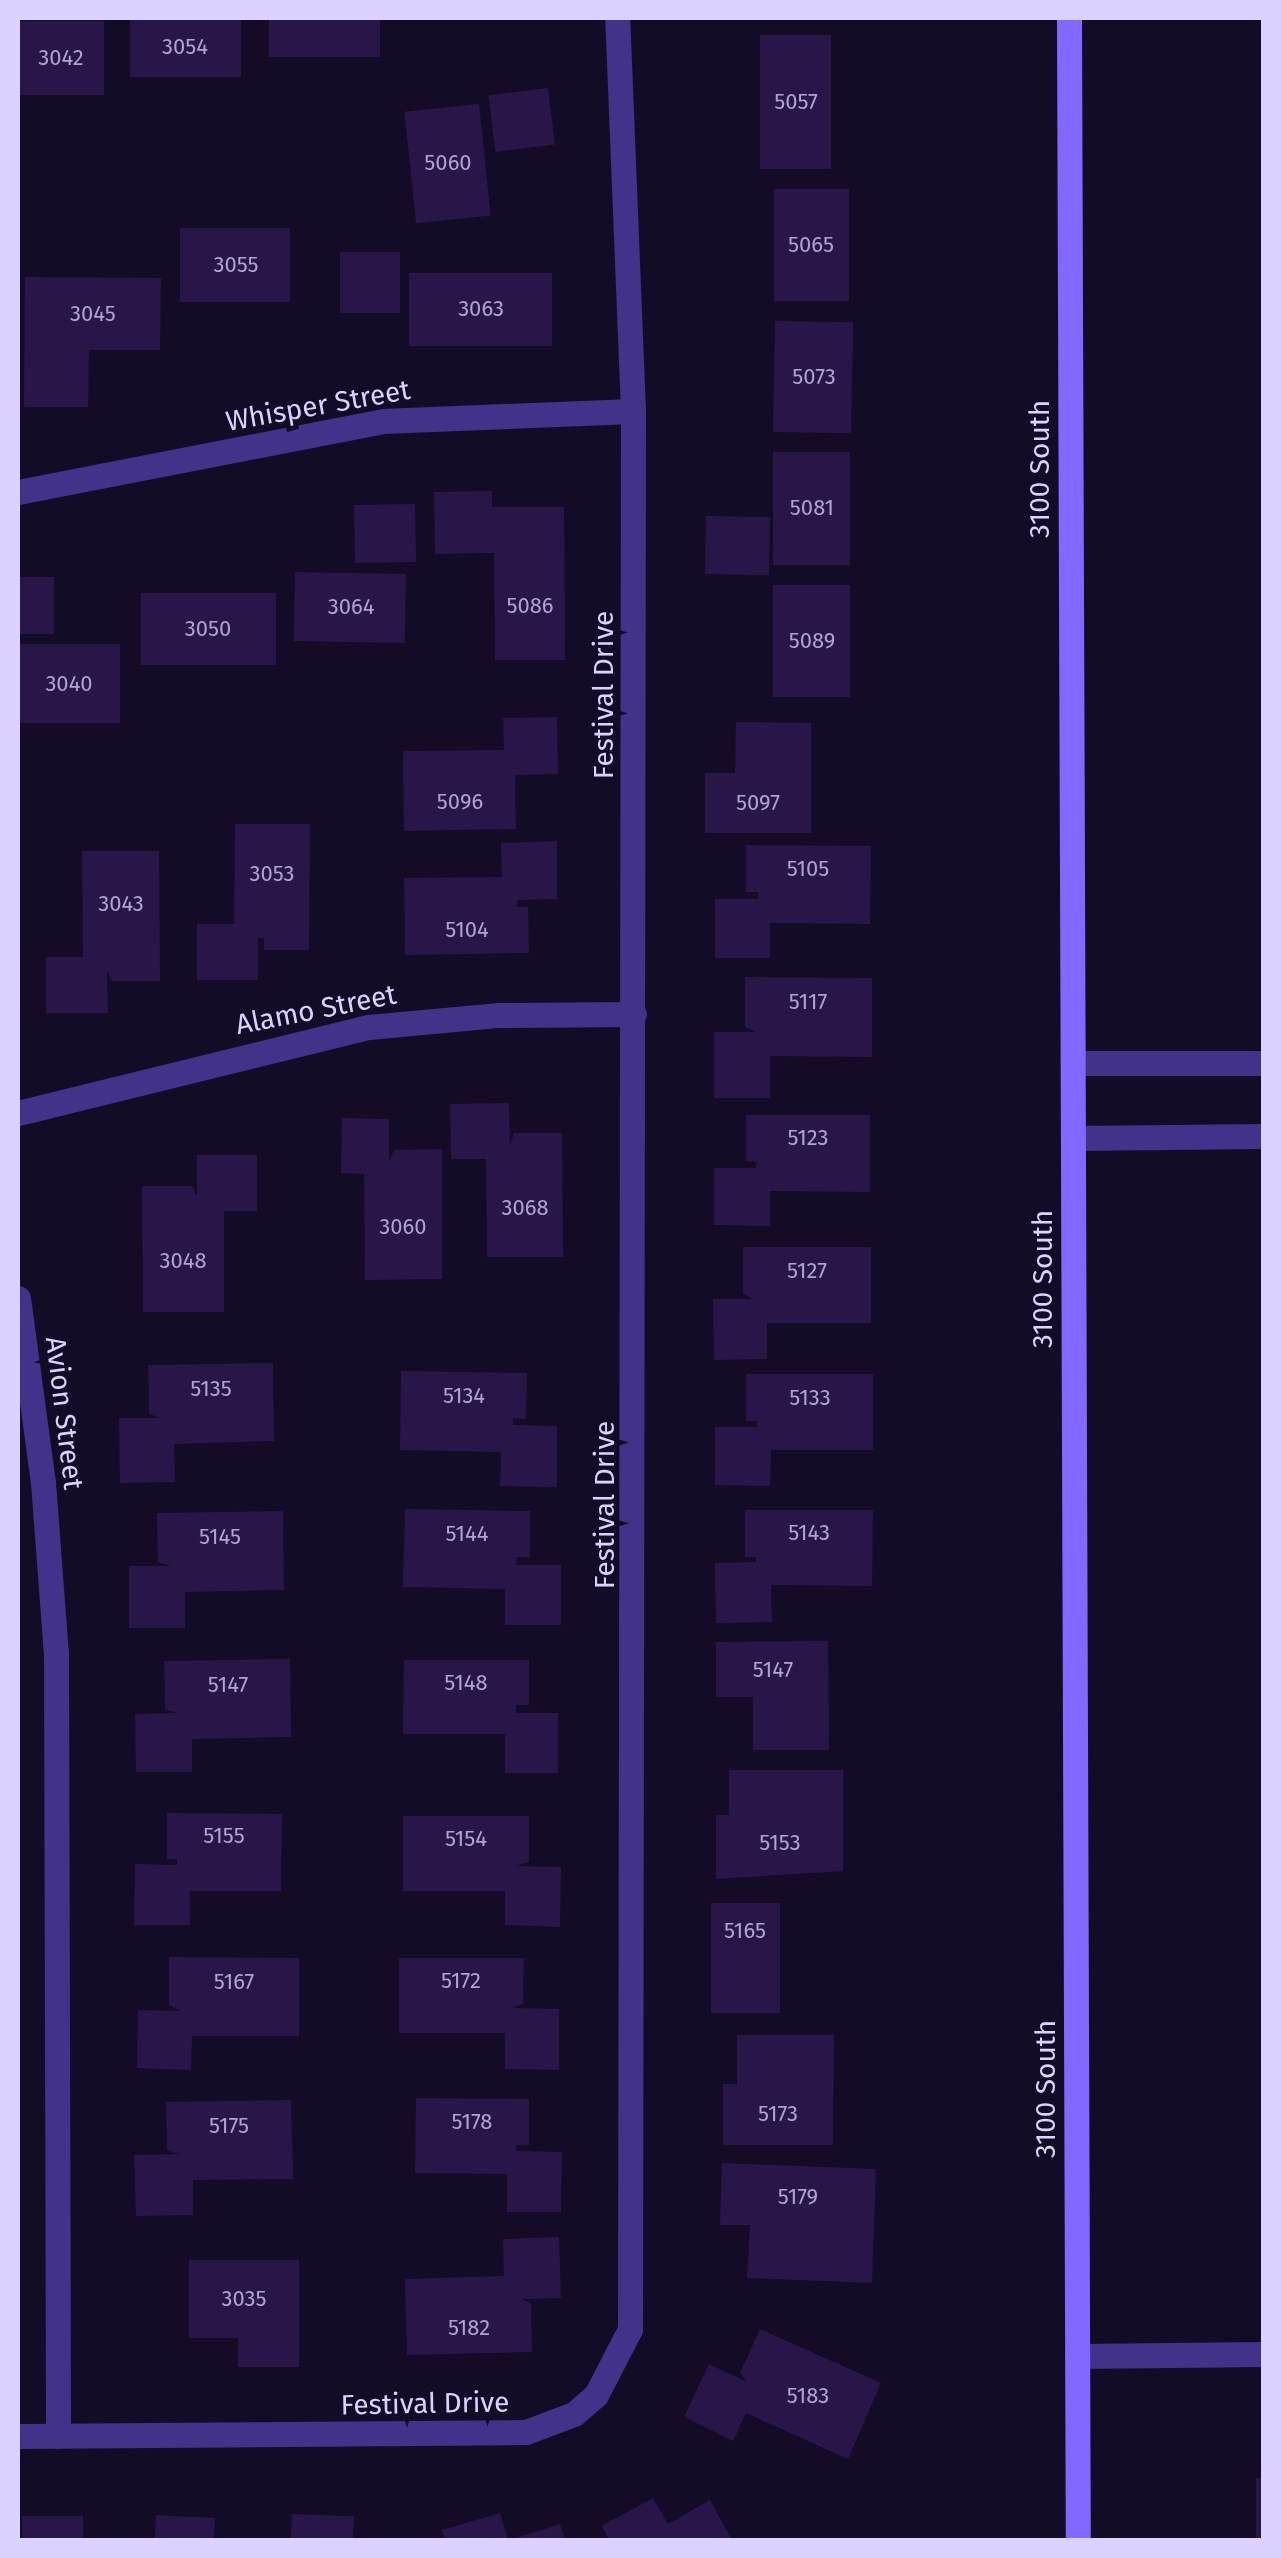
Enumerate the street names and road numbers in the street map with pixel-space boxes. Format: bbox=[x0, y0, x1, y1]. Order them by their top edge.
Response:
street label: Whisper Street bbox=[223, 373, 413, 439]
street label: 3100 South bbox=[1023, 400, 1057, 538]
street label: Festival Drive bbox=[587, 611, 621, 779]
street label: Alamo Street bbox=[233, 978, 399, 1042]
street label: 3100 South bbox=[1026, 1210, 1060, 1348]
street label: Avion Street bbox=[38, 1335, 90, 1491]
street label: Festival Drive bbox=[588, 1421, 622, 1589]
street label: 3100 South bbox=[1029, 2020, 1063, 2158]
street label: Festival Drive bbox=[340, 2386, 510, 2422]

